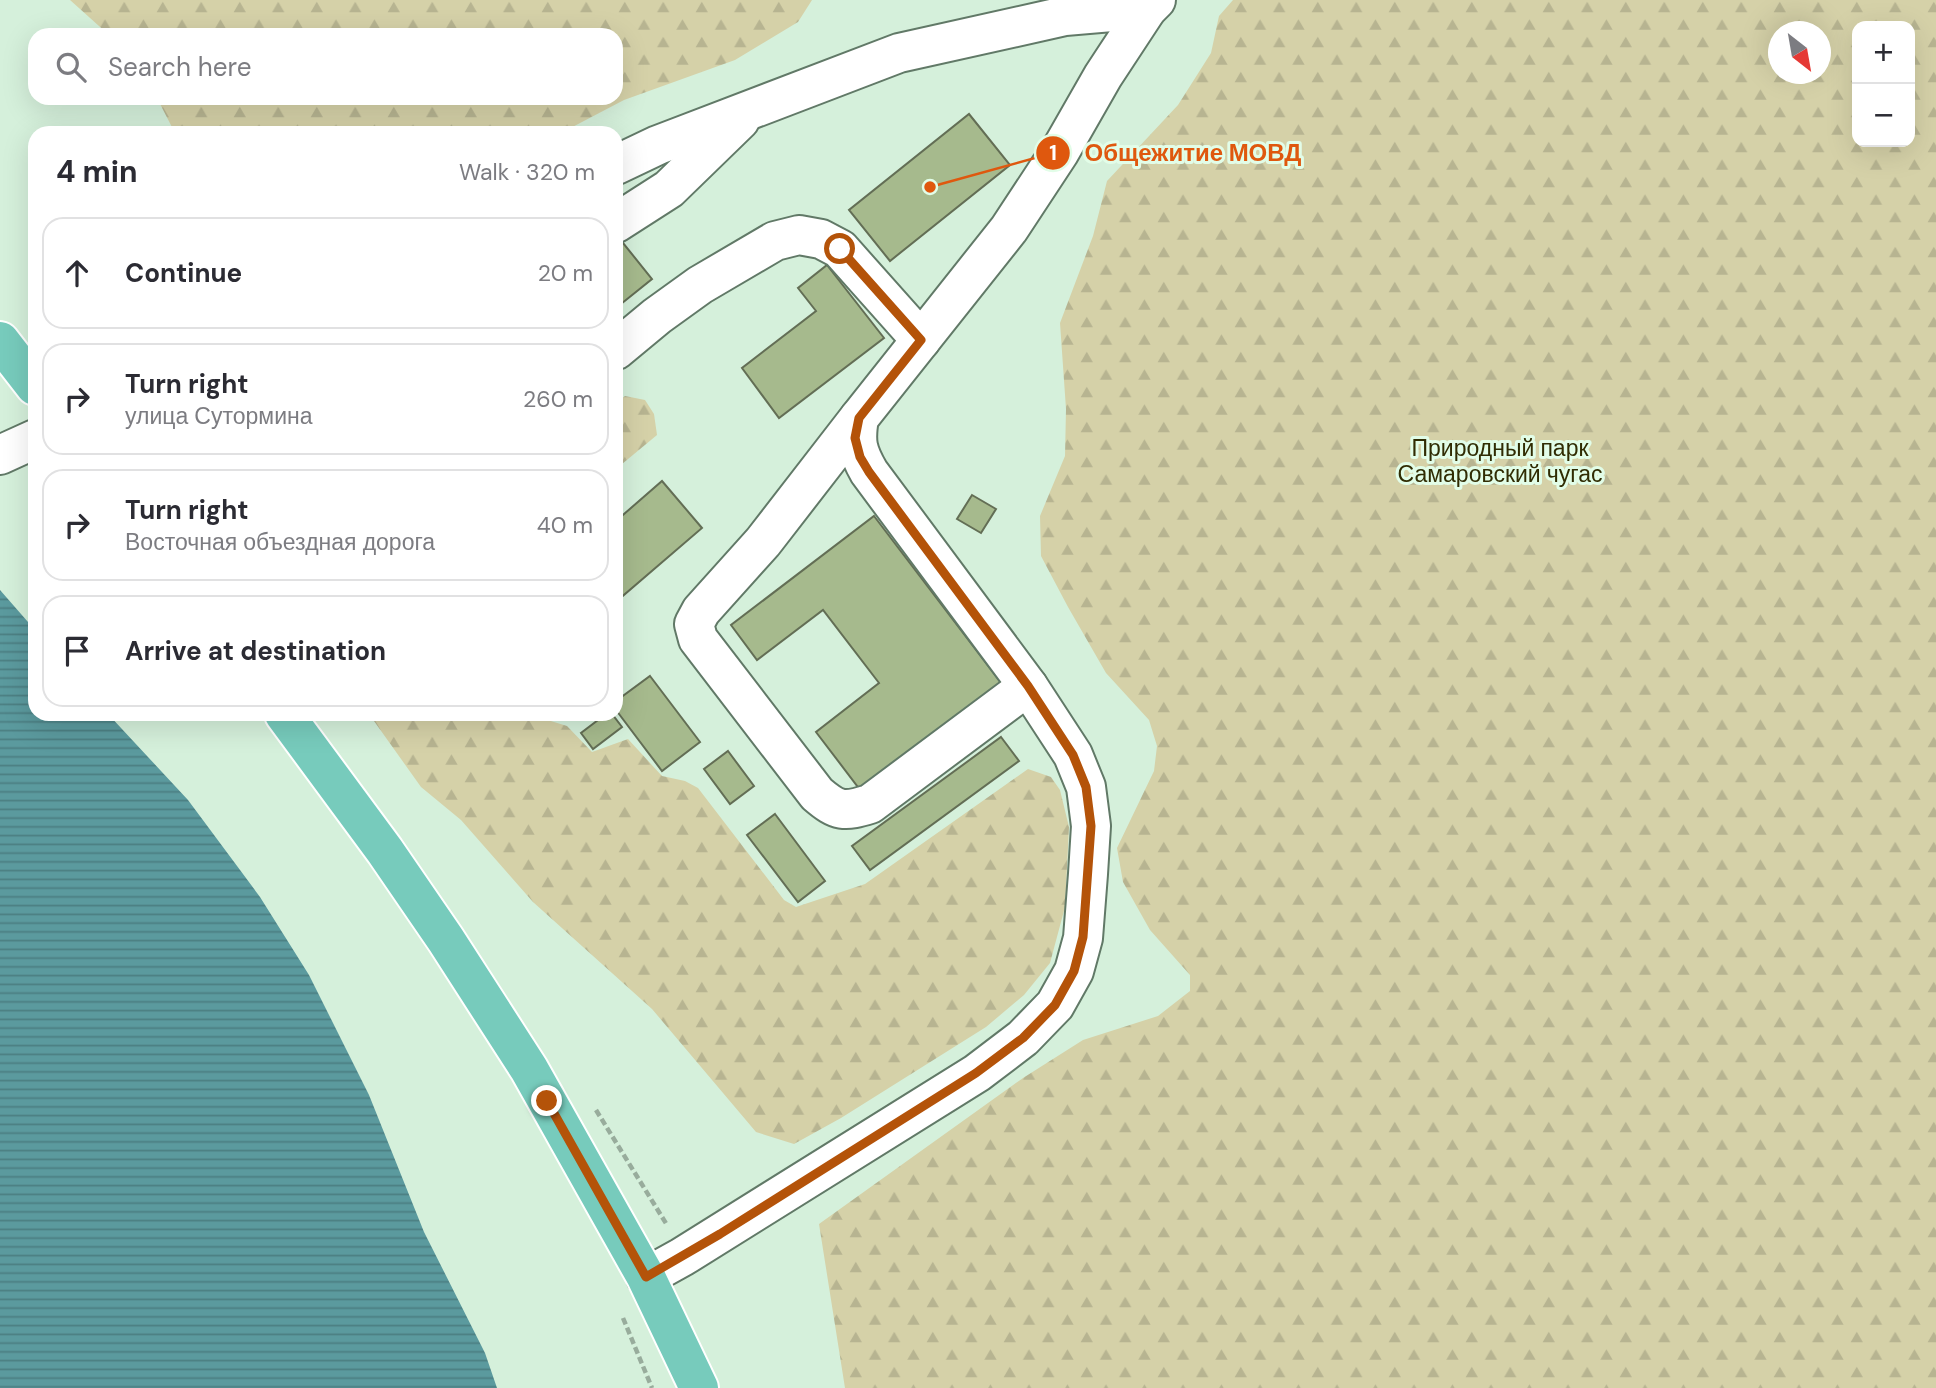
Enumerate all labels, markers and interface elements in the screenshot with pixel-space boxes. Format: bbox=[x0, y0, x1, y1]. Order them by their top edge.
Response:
north arrow bbox=[1768, 21, 1831, 84]
map controls bbox=[1852, 21, 1915, 147]
button: + bbox=[1852, 21, 1915, 84]
search box bbox=[28, 28, 623, 105]
icon: search bbox=[52, 48, 90, 86]
text: Search here bbox=[108, 50, 251, 84]
button: − bbox=[1852, 84, 1915, 147]
callout: Общежитие МОВД bbox=[1036, 130, 1316, 175]
text: Общежитие МОВД bbox=[1085, 137, 1301, 168]
text: 1 bbox=[1049, 139, 1057, 167]
text: 4 min bbox=[56, 152, 138, 191]
text: Walk · 320 m bbox=[459, 157, 595, 187]
route start bbox=[824, 233, 855, 264]
icon: ahead bbox=[58, 254, 96, 292]
text: Continue bbox=[125, 256, 242, 290]
text: 20 m bbox=[538, 258, 593, 288]
text: Turn right bbox=[125, 367, 249, 401]
icon: right bbox=[58, 380, 96, 418]
text: 260 m bbox=[523, 384, 593, 414]
text: улица Сутормина bbox=[125, 401, 312, 431]
park label: Природный парк Самаровский чугас bbox=[1398, 433, 1602, 489]
text: Turn right bbox=[125, 493, 249, 527]
icon: right bbox=[58, 506, 96, 544]
text: 40 m bbox=[537, 510, 593, 540]
text: Восточная объездная дорога bbox=[125, 527, 435, 557]
icon: arrive bbox=[58, 632, 96, 670]
text: Arrive at destination bbox=[125, 634, 386, 668]
route end bbox=[531, 1085, 562, 1116]

